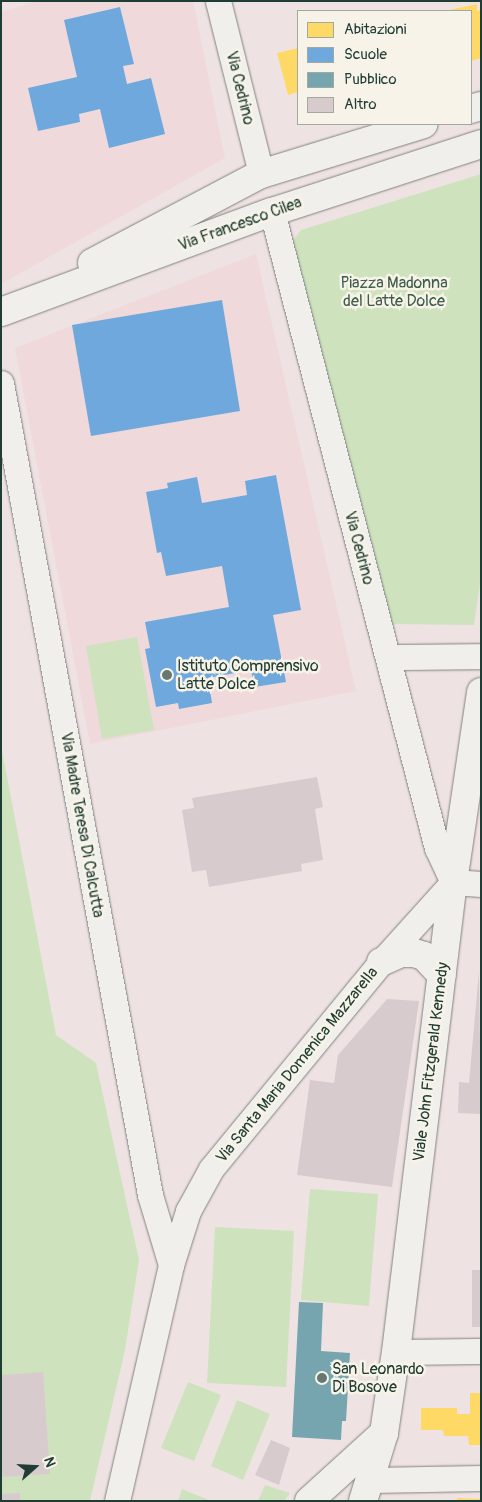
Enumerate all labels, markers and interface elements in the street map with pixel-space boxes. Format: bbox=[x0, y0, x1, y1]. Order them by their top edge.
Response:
legend bbox=[297, 10, 472, 125]
text: Abitazioni bbox=[344, 20, 406, 39]
text: Scuole bbox=[344, 45, 387, 64]
street label: Via Cedrino bbox=[222, 49, 258, 127]
text: Pubblico bbox=[344, 70, 396, 89]
text: Altro bbox=[344, 95, 376, 114]
street label: Via Francesco Cilea bbox=[176, 193, 304, 255]
park label: Piazza Madonna del Latte Dolce bbox=[340, 273, 448, 311]
street label: Via Cedrino bbox=[340, 509, 378, 587]
place label: Istituto Comprensivo Latte Dolce bbox=[177, 656, 319, 694]
marker: Istituto Comprensivo Latte Dolce bbox=[161, 669, 173, 681]
street label: Via Madre Teresa Di Calcutta bbox=[56, 731, 108, 919]
street label: Viale John Fitzgerald Kennedy bbox=[409, 961, 453, 1163]
street label: Via Santa Maria Domenica Mazzarella bbox=[212, 963, 382, 1167]
place label: San Leonardo Di Bosove bbox=[332, 1359, 424, 1397]
marker: San Leonardo Di Bosove bbox=[316, 1372, 328, 1384]
north arrow bbox=[10, 1442, 60, 1492]
text: N bbox=[40, 1455, 59, 1469]

